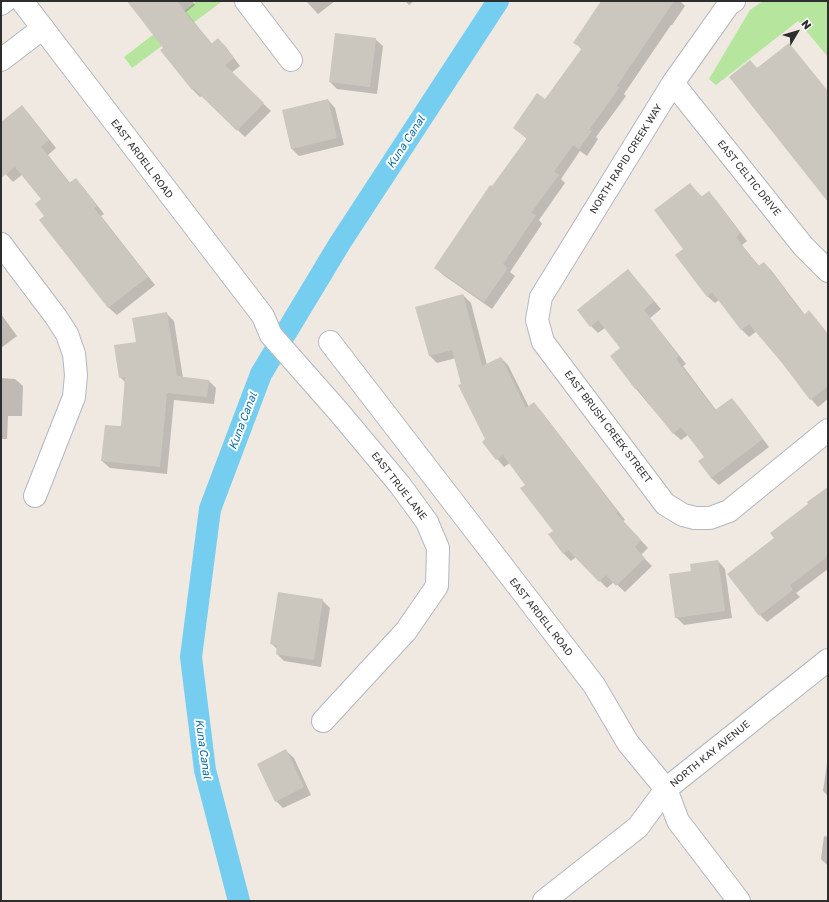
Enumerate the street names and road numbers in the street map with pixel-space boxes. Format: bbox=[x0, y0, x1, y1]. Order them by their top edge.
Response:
street label: NORTH RAPID CREEK WAY bbox=[587, 102, 665, 216]
street label: EAST ARDELL ROAD bbox=[108, 117, 176, 201]
street label: EAST CELTIC DRIVE bbox=[715, 138, 783, 218]
street label: EAST BRUSH CREEK STREET bbox=[562, 368, 654, 486]
street label: EAST TRUE LANE bbox=[369, 450, 429, 522]
street label: EAST ARDELL ROAD bbox=[507, 576, 575, 658]
street label: NORTH KAY AVENUE bbox=[668, 718, 752, 790]

